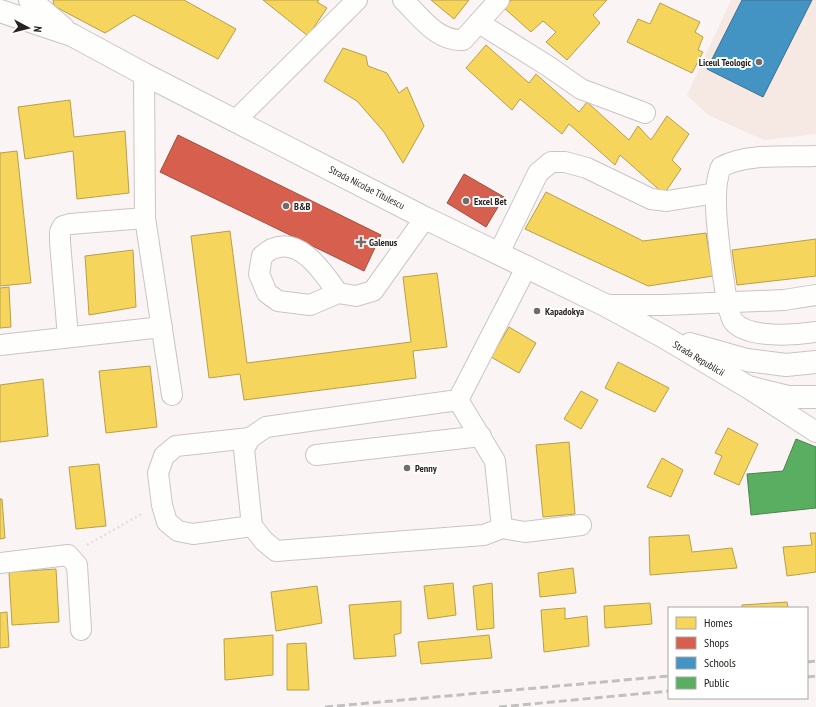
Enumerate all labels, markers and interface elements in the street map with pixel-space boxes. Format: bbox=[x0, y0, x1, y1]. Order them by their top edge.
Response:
north arrow bbox=[8, 8, 48, 48]
text: N bbox=[31, 25, 45, 33]
place label: Liceul Teologic bbox=[699, 56, 751, 69]
marker: Liceul Teologic bbox=[754, 57, 764, 67]
street label: Strada Nicolae Titulescu bbox=[327, 163, 407, 212]
place label: Excel Bet bbox=[474, 195, 507, 208]
marker: Excel Bet bbox=[461, 196, 471, 206]
place label: B&B bbox=[294, 200, 311, 213]
marker: B&B bbox=[281, 201, 291, 211]
place label: Galenus bbox=[369, 236, 398, 249]
marker: Galenus bbox=[356, 237, 366, 247]
place label: Kapadokya bbox=[545, 305, 584, 318]
marker: Kapadokya bbox=[532, 306, 542, 316]
street label: Strada Republicii bbox=[670, 338, 727, 379]
place label: Penny bbox=[415, 462, 438, 475]
marker: Penny bbox=[402, 463, 412, 473]
legend bbox=[668, 607, 808, 699]
text: Homes bbox=[704, 615, 732, 630]
text: Shops bbox=[704, 635, 729, 650]
text: Schools bbox=[704, 655, 736, 670]
text: Public bbox=[704, 675, 730, 690]

